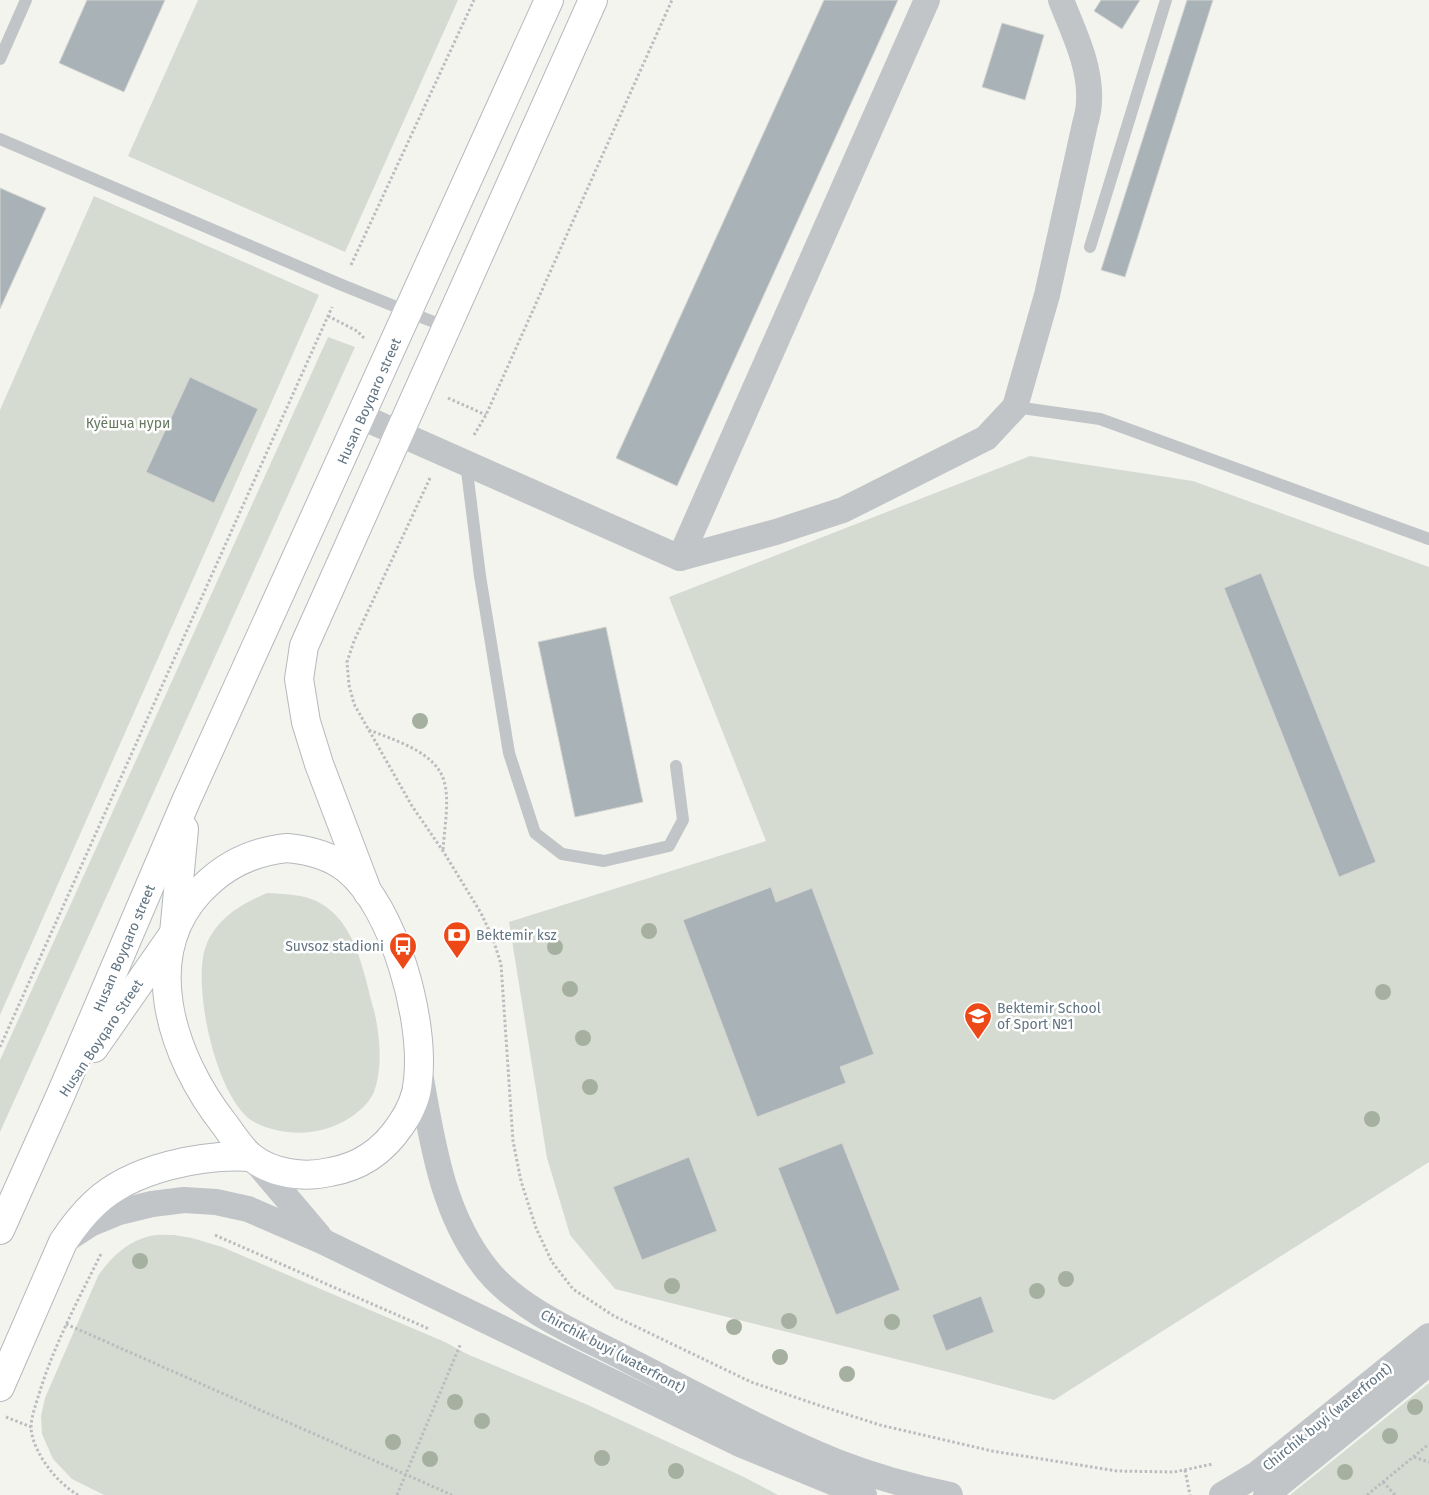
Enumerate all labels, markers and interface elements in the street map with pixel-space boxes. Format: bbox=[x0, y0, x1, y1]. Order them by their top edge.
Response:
street label: Husan Boyqaro street bbox=[334, 334, 405, 467]
park label: Куёшча нури bbox=[86, 415, 170, 432]
street label: Husan Boyqaro street bbox=[90, 881, 159, 1014]
bank icon: Bektemir ksz bbox=[442, 920, 472, 959]
place label: Bektemir ksz bbox=[476, 927, 557, 944]
bus stop icon: Suvsoz stadioni bbox=[388, 931, 418, 970]
place label: Suvsoz stadioni bbox=[285, 938, 384, 955]
street label: Husan Boyqaro Street bbox=[56, 976, 148, 1100]
place label: Bektemir School of Sport №1 bbox=[997, 1000, 1101, 1033]
school or university icon: Bektemir School of Sport №1 bbox=[963, 1001, 993, 1040]
street label: Chirchik buyi (waterfront) bbox=[538, 1306, 688, 1397]
street label: Chirchik buyi (waterfront) bbox=[1259, 1360, 1395, 1475]

